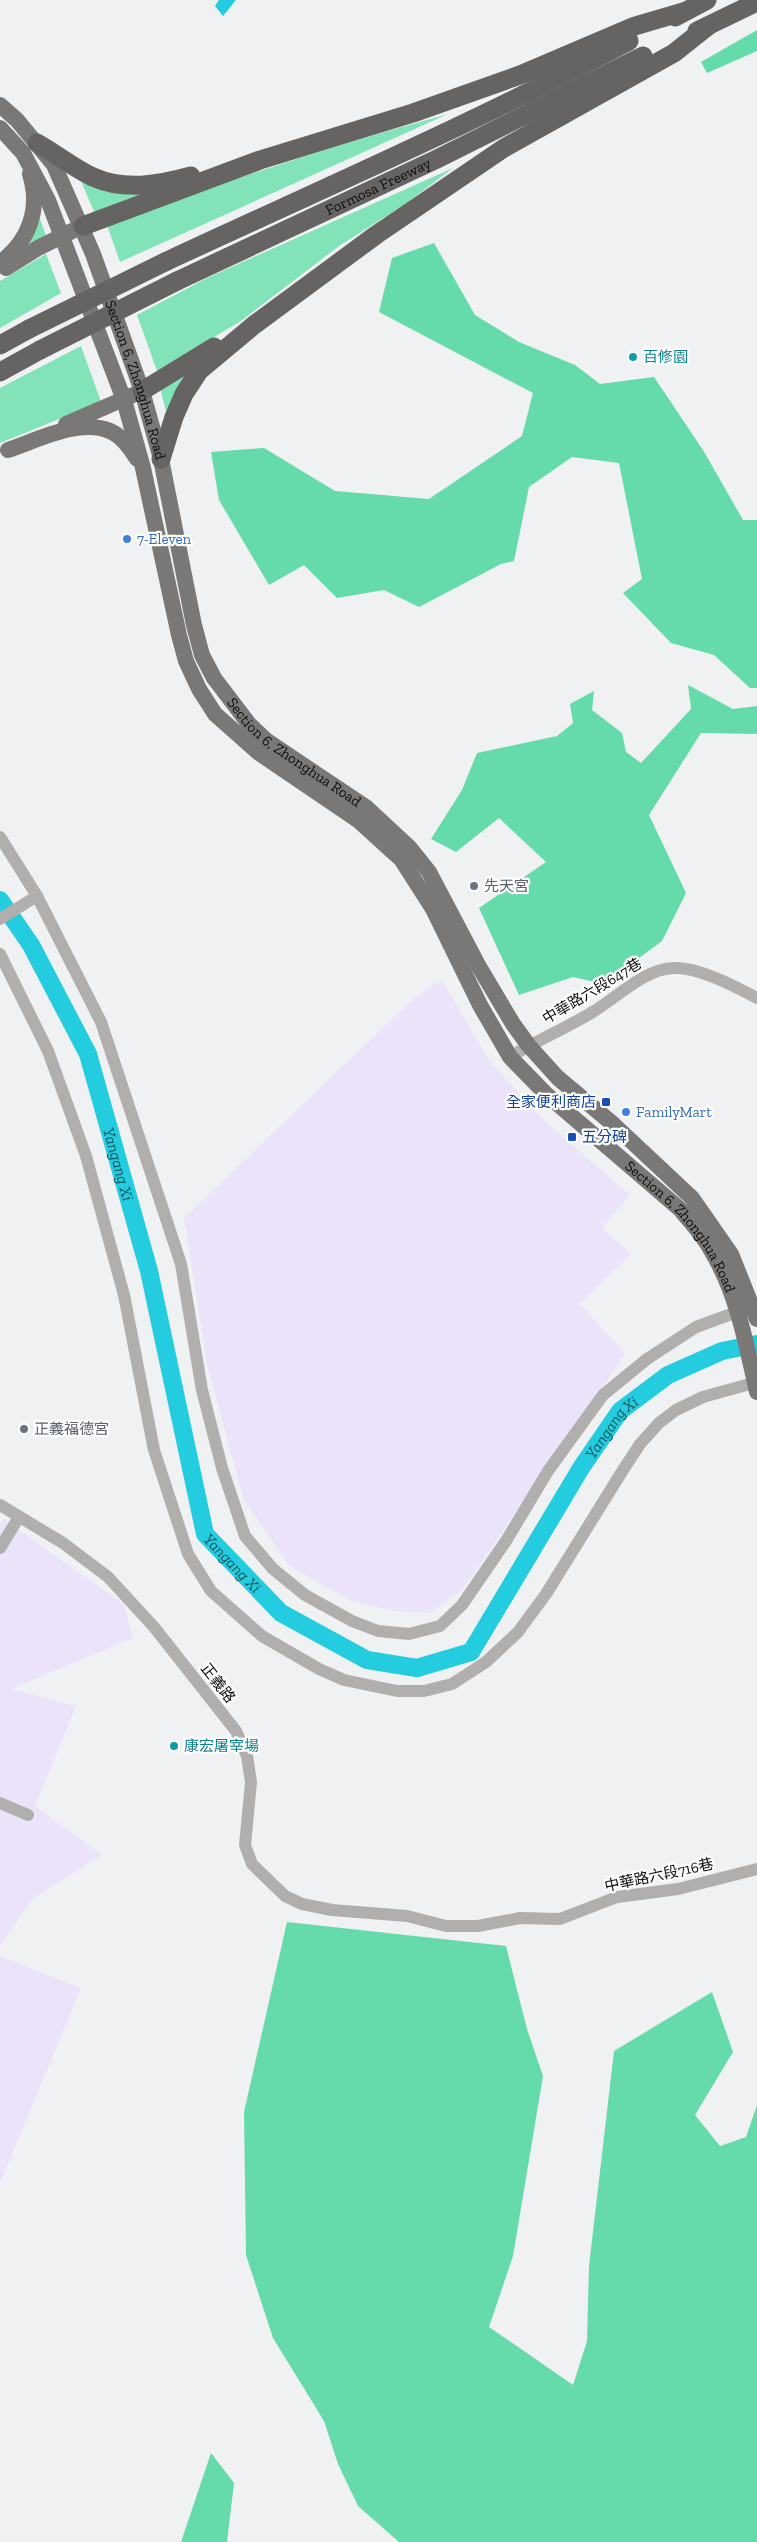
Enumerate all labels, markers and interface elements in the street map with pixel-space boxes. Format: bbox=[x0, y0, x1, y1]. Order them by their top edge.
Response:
street label: Formosa Freeway bbox=[322, 154, 434, 219]
street label: Section 6, Zhonghua Road bbox=[101, 297, 170, 462]
place label: 百修園 bbox=[643, 348, 688, 366]
marker: 百修園 bbox=[627, 351, 639, 363]
place label: 7-Eleven bbox=[137, 530, 192, 548]
marker: 7-Eleven bbox=[121, 533, 133, 545]
street label: Section 6, Zhonghua Road bbox=[223, 694, 365, 811]
place label: 先天宮 bbox=[484, 877, 529, 895]
marker: 先天宮 bbox=[468, 880, 480, 892]
street label: 中華路六段647巷 bbox=[539, 954, 645, 1028]
place label: 全家便利商店 bbox=[506, 1093, 596, 1111]
marker: 全家便利商店 bbox=[600, 1096, 612, 1108]
place label: FamilyMart bbox=[636, 1103, 712, 1121]
marker: FamilyMart bbox=[620, 1106, 632, 1118]
water label: Yangang Xi bbox=[99, 1126, 138, 1203]
place label: 五分碑 bbox=[582, 1128, 627, 1146]
marker: 五分碑 bbox=[566, 1131, 578, 1143]
street label: Section 6, Zhonghua Road bbox=[621, 1157, 739, 1296]
water label: Yangang Xi bbox=[581, 1392, 642, 1462]
place label: 正義福德宮 bbox=[34, 1420, 109, 1438]
marker: 正義福德宮 bbox=[18, 1423, 30, 1435]
water label: Yangang Xi bbox=[200, 1530, 265, 1597]
street label: 正義路 bbox=[197, 1660, 239, 1706]
place label: 康宏屠宰場 bbox=[184, 1737, 259, 1755]
marker: 康宏屠宰場 bbox=[168, 1740, 180, 1752]
street label: 中華路六段716巷 bbox=[603, 1855, 715, 1895]

